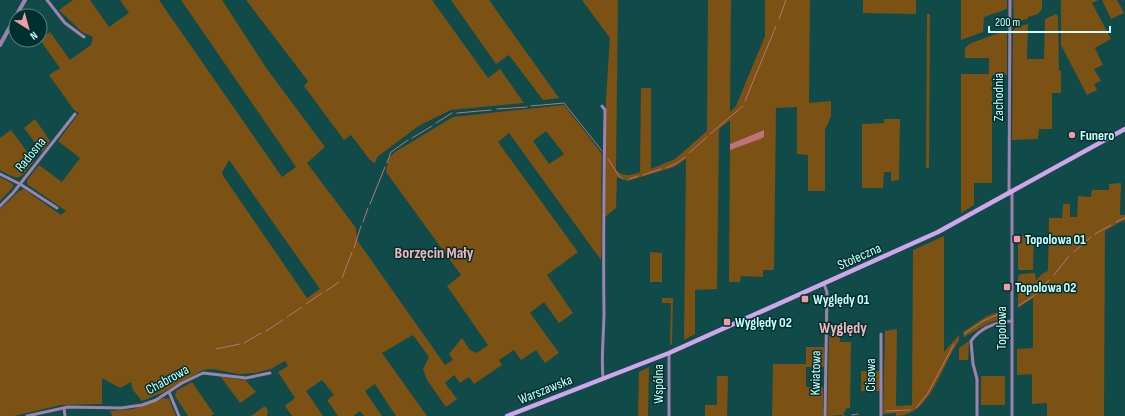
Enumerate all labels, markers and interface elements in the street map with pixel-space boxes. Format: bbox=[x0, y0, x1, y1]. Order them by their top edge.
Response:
north arrow bbox=[8, 8, 48, 48]
scale bar bbox=[989, 8, 1110, 34]
text: 200 m bbox=[995, 15, 1021, 30]
text: N bbox=[27, 29, 40, 43]
street label: Zachodnia bbox=[990, 73, 1007, 121]
place label: Funero bbox=[1080, 127, 1114, 144]
marker: Funero bbox=[1067, 130, 1077, 140]
street label: Radosna bbox=[11, 134, 49, 175]
place label: Topolowa 01 bbox=[1025, 231, 1086, 248]
marker: Topolowa 01 bbox=[1012, 234, 1022, 244]
street label: Stołeczna bbox=[835, 239, 884, 274]
district label: Borzęcin Mały bbox=[395, 244, 474, 263]
place label: Topolowa 02 bbox=[1015, 279, 1076, 296]
marker: Topolowa 02 bbox=[1002, 282, 1012, 292]
place label: Wyględy 01 bbox=[813, 291, 870, 308]
marker: Wyględy 01 bbox=[800, 294, 810, 304]
street label: Topolowa bbox=[993, 306, 1010, 350]
place label: Wyględy 02 bbox=[735, 314, 792, 331]
marker: Wyględy 02 bbox=[722, 317, 732, 327]
district label: Wyględy bbox=[819, 319, 867, 338]
street label: Kwiatowa bbox=[807, 350, 824, 396]
street label: Cisowa bbox=[862, 358, 879, 392]
street label: Chabrowa bbox=[143, 361, 192, 398]
street label: Wspólna bbox=[650, 364, 667, 404]
street label: Warszawska bbox=[516, 371, 575, 408]

